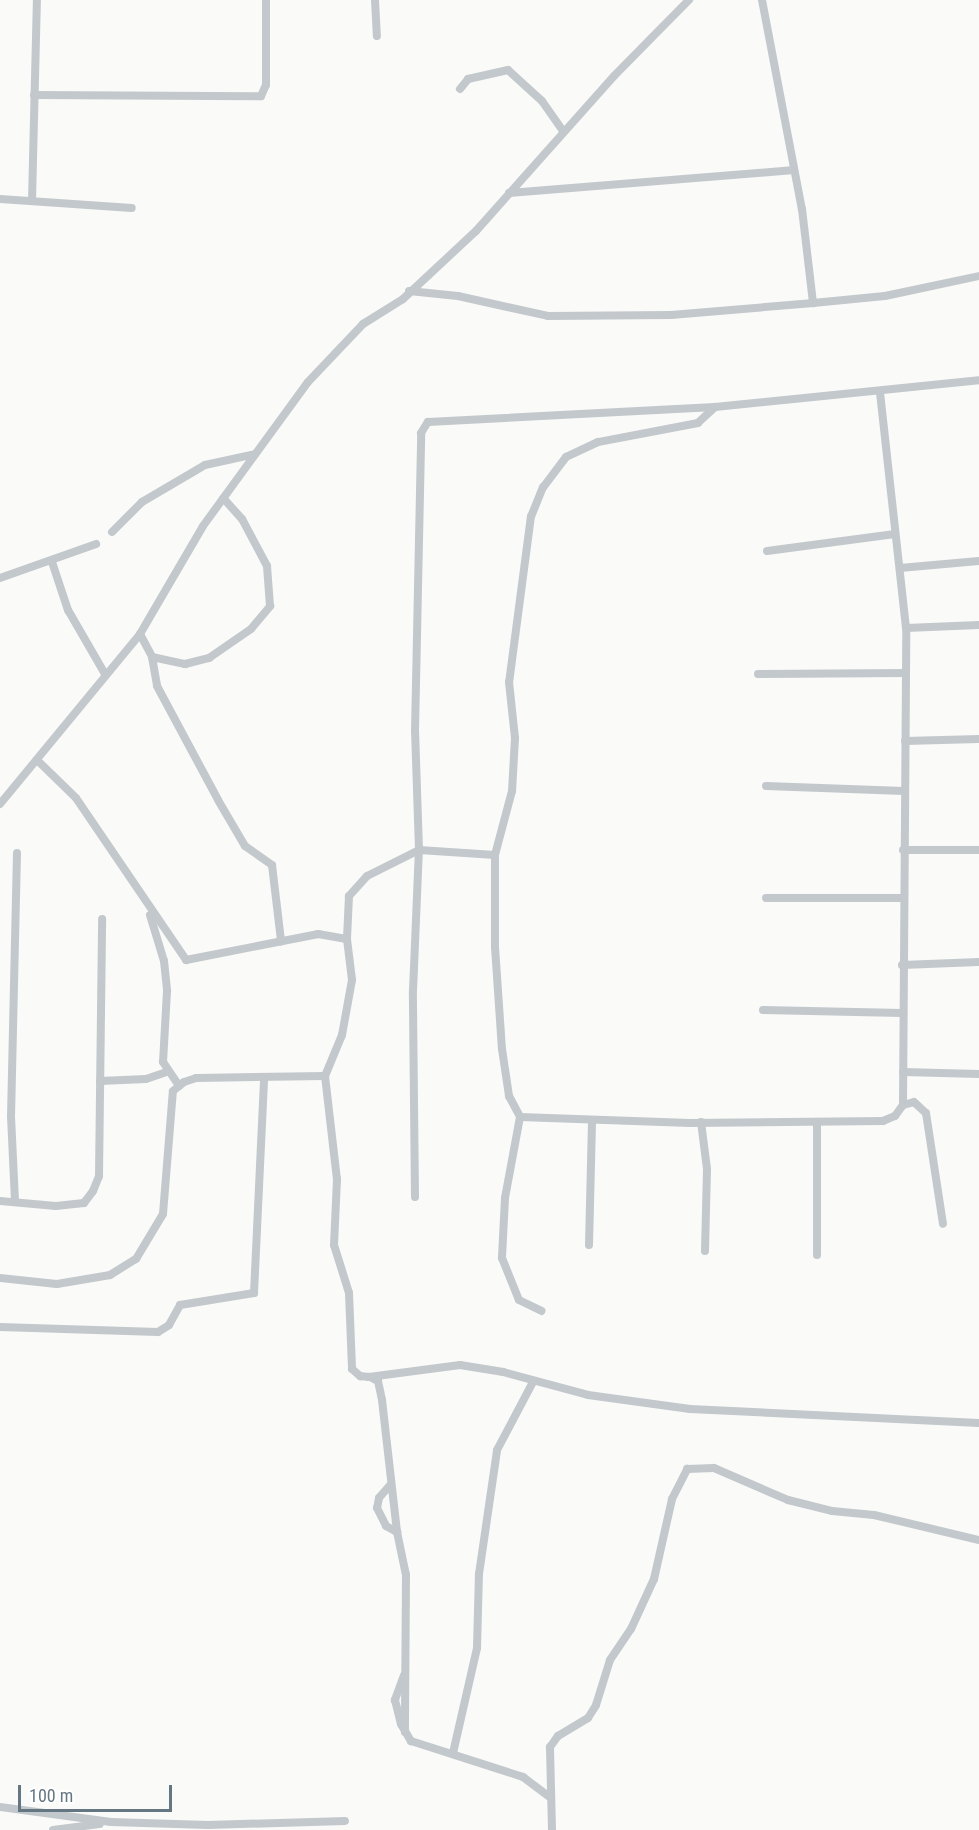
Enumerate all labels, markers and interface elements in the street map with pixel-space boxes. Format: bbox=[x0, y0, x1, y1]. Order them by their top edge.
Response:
scale bar bbox=[21, 1773, 176, 1811]
text: 100 m bbox=[29, 1785, 73, 1806]

